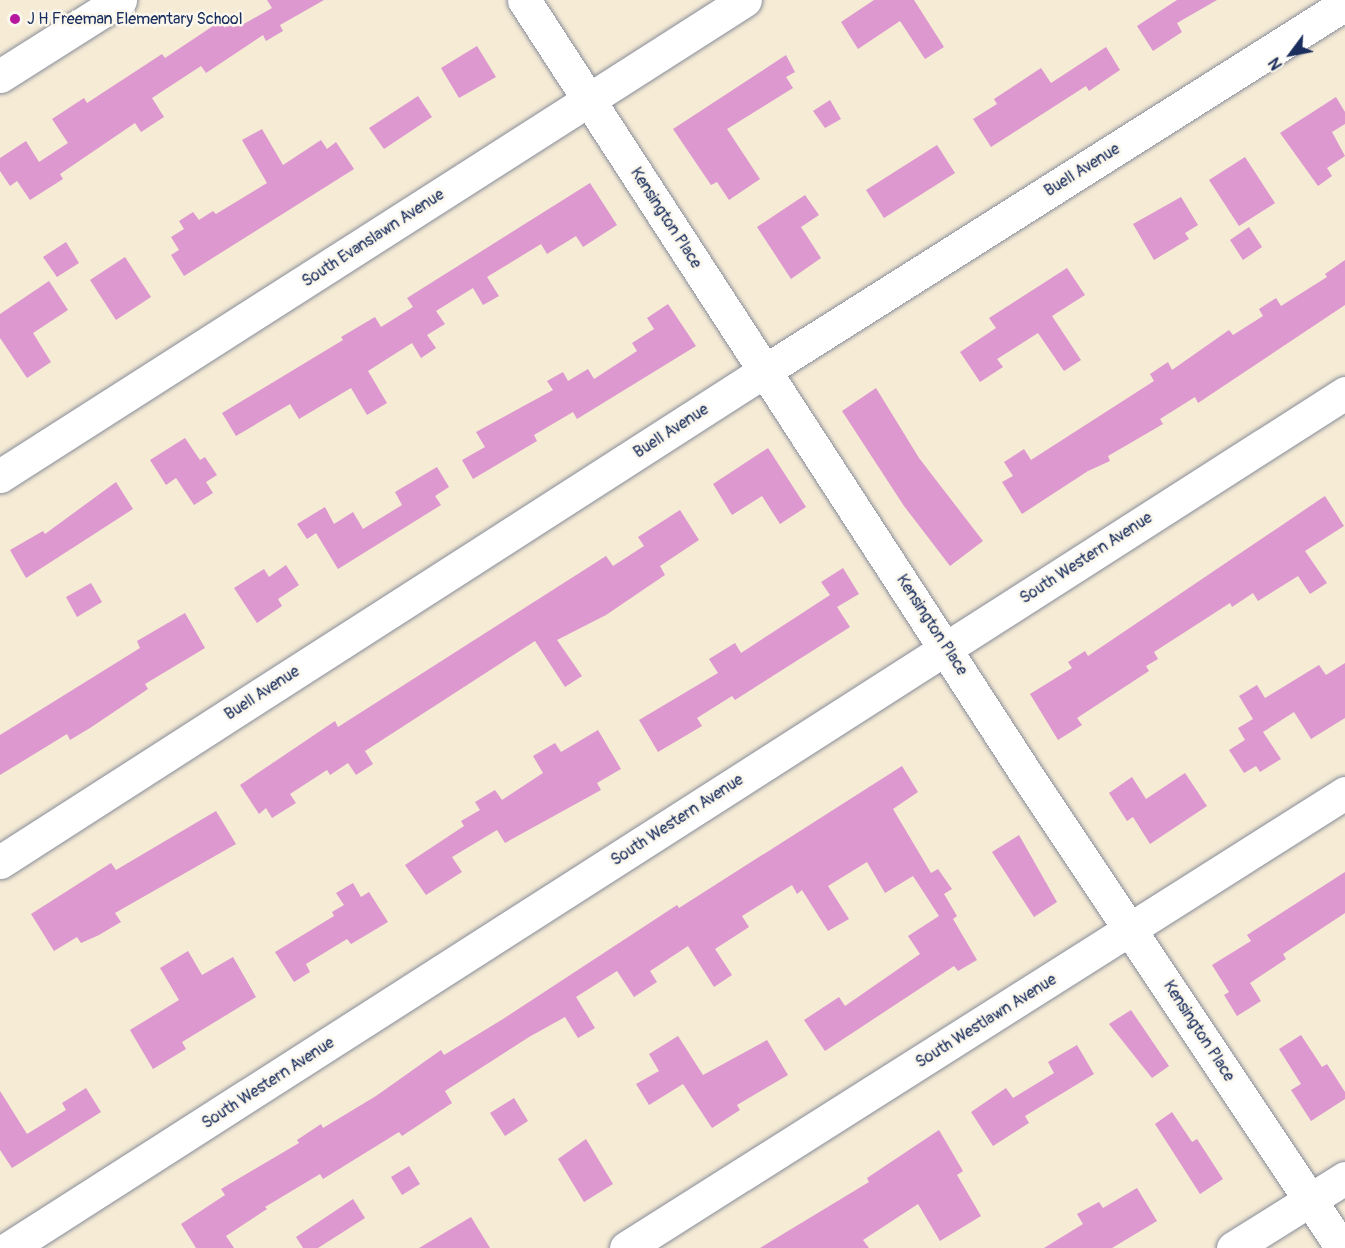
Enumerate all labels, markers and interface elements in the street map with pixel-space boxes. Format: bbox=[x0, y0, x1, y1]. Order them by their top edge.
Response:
place label: J H Freeman Elementary School bbox=[27, 9, 242, 29]
marker: J H Freeman Elementary School bbox=[8, 12, 22, 26]
north arrow bbox=[1261, 24, 1321, 84]
text: N bbox=[1264, 54, 1287, 73]
street label: Buell Avenue bbox=[1041, 139, 1123, 201]
street label: Kensington Place bbox=[626, 164, 706, 272]
street label: South Evanslawn Avenue bbox=[298, 185, 448, 291]
street label: Buell Avenue bbox=[630, 400, 712, 462]
street label: South Western Avenue bbox=[1016, 508, 1156, 608]
street label: Kensington Place bbox=[892, 571, 972, 679]
street label: Buell Avenue bbox=[221, 662, 303, 724]
street label: South Western Avenue bbox=[607, 770, 747, 870]
street label: South Westlawn Avenue bbox=[912, 970, 1060, 1072]
street label: Kensington Place bbox=[1159, 977, 1239, 1085]
street label: South Western Avenue bbox=[198, 1033, 338, 1133]

